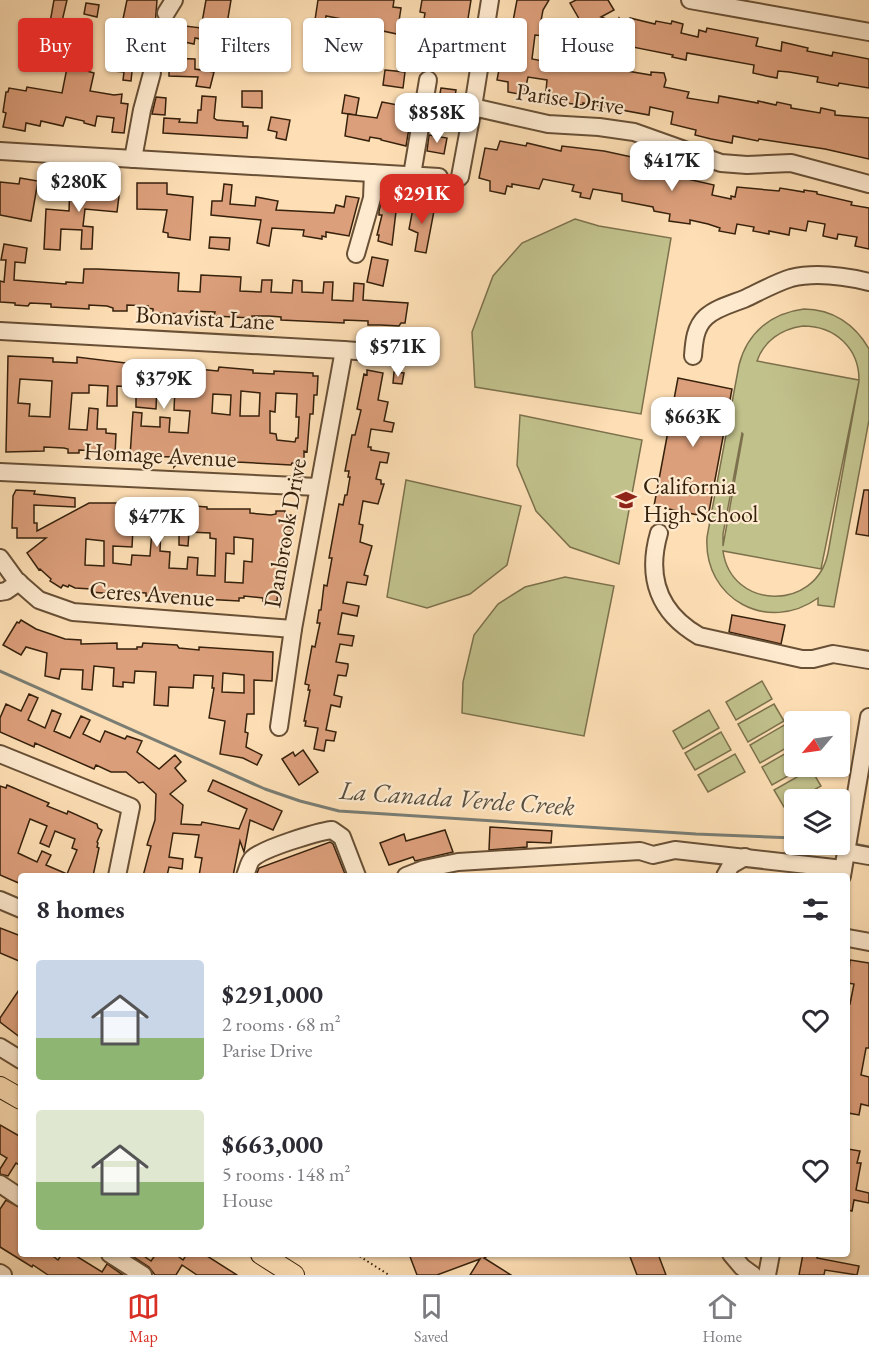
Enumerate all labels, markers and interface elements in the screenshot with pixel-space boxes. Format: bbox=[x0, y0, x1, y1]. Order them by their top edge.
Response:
chip: Buy bbox=[18, 18, 93, 72]
chip: Rent bbox=[105, 18, 187, 72]
chip: Filters bbox=[199, 18, 291, 72]
chip: New bbox=[303, 18, 384, 72]
chip: Apartment bbox=[396, 18, 527, 72]
chip: House bbox=[539, 18, 635, 72]
street label: Parise Drive bbox=[514, 76, 626, 121]
pin: $858K bbox=[395, 93, 479, 144]
text: $858K bbox=[409, 99, 465, 125]
pin: $417K bbox=[630, 141, 714, 192]
text: $417K bbox=[644, 147, 700, 173]
pin: $280K bbox=[37, 162, 121, 213]
text: $280K bbox=[51, 168, 107, 194]
pin: $291K bbox=[380, 174, 464, 225]
text: $291K bbox=[394, 180, 450, 206]
street label: Bonavista Lane bbox=[135, 298, 275, 337]
pin: $571K bbox=[356, 327, 440, 378]
text: $571K bbox=[370, 333, 426, 359]
pin: $379K bbox=[122, 359, 206, 410]
text: $379K bbox=[136, 365, 192, 391]
pin: $663K bbox=[651, 397, 735, 448]
text: $663K bbox=[665, 403, 721, 429]
street label: Homage Avenue bbox=[83, 435, 237, 474]
street label: Danbrook Drive bbox=[256, 456, 313, 610]
place label: California High School bbox=[643, 470, 759, 529]
school or university icon: California High School bbox=[614, 488, 638, 512]
pin: $477K bbox=[115, 497, 199, 548]
text: $477K bbox=[129, 503, 185, 529]
street label: Ceres Avenue bbox=[88, 574, 216, 613]
north arrow bbox=[784, 711, 850, 777]
map controls bbox=[784, 711, 850, 855]
water label: La Canada Verde Creek bbox=[337, 773, 576, 823]
button: layers bbox=[784, 789, 850, 855]
text: 8 homes bbox=[36, 892, 125, 926]
icon: filters bbox=[799, 893, 832, 926]
text: $291,000 bbox=[222, 977, 323, 1011]
icon: home bbox=[84, 984, 156, 1056]
icon: heart bbox=[799, 1004, 832, 1037]
text: 2 rooms · 68 m² bbox=[222, 1011, 341, 1037]
text: Parise Drive bbox=[222, 1037, 313, 1063]
text: $663,000 bbox=[222, 1127, 323, 1161]
icon: home bbox=[84, 1134, 156, 1206]
icon: heart bbox=[799, 1154, 832, 1187]
text: 5 rooms · 148 m² bbox=[222, 1161, 350, 1187]
text: House bbox=[222, 1187, 273, 1213]
tab: Map bbox=[127, 1290, 160, 1347]
tab: Saved bbox=[414, 1290, 448, 1347]
tab: Home bbox=[702, 1290, 742, 1347]

